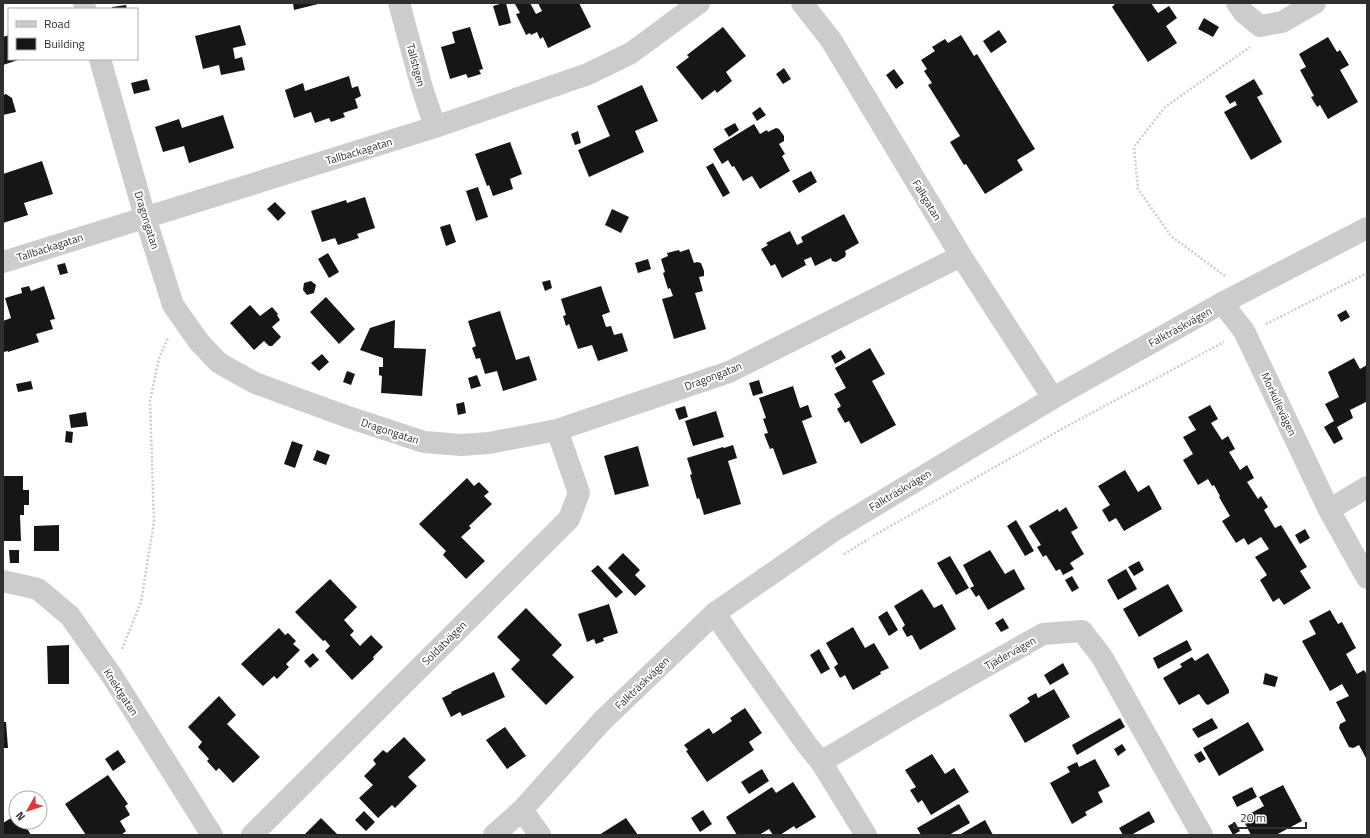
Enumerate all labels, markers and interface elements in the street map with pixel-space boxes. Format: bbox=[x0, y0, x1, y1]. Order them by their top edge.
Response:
legend bbox=[8, 8, 138, 60]
text: Road bbox=[44, 14, 70, 33]
text: Building bbox=[44, 34, 85, 53]
street label: Tallstigen bbox=[403, 42, 429, 88]
street label: Tallbackagatan bbox=[324, 133, 394, 169]
street label: Falkgatan bbox=[909, 177, 946, 224]
street label: Dragongatan bbox=[131, 189, 163, 251]
street label: Tallbackagatan bbox=[15, 229, 85, 265]
street label: Falkträskvägen bbox=[1145, 303, 1215, 351]
street label: Dragongatan bbox=[682, 358, 744, 394]
street label: Morkullevägen bbox=[1257, 370, 1301, 438]
street label: Dragongatan bbox=[359, 414, 421, 448]
street label: Falkträskvägen bbox=[866, 465, 934, 515]
street label: Soldatvägen bbox=[418, 617, 470, 669]
street label: Tjädervägen bbox=[981, 632, 1039, 674]
street label: Falkträskvägen bbox=[611, 653, 673, 713]
street label: Knektgatan bbox=[100, 665, 142, 719]
north arrow bbox=[8, 790, 48, 830]
scale bar bbox=[1234, 804, 1306, 830]
text: N bbox=[12, 808, 29, 824]
text: 20 m bbox=[1240, 808, 1266, 827]

